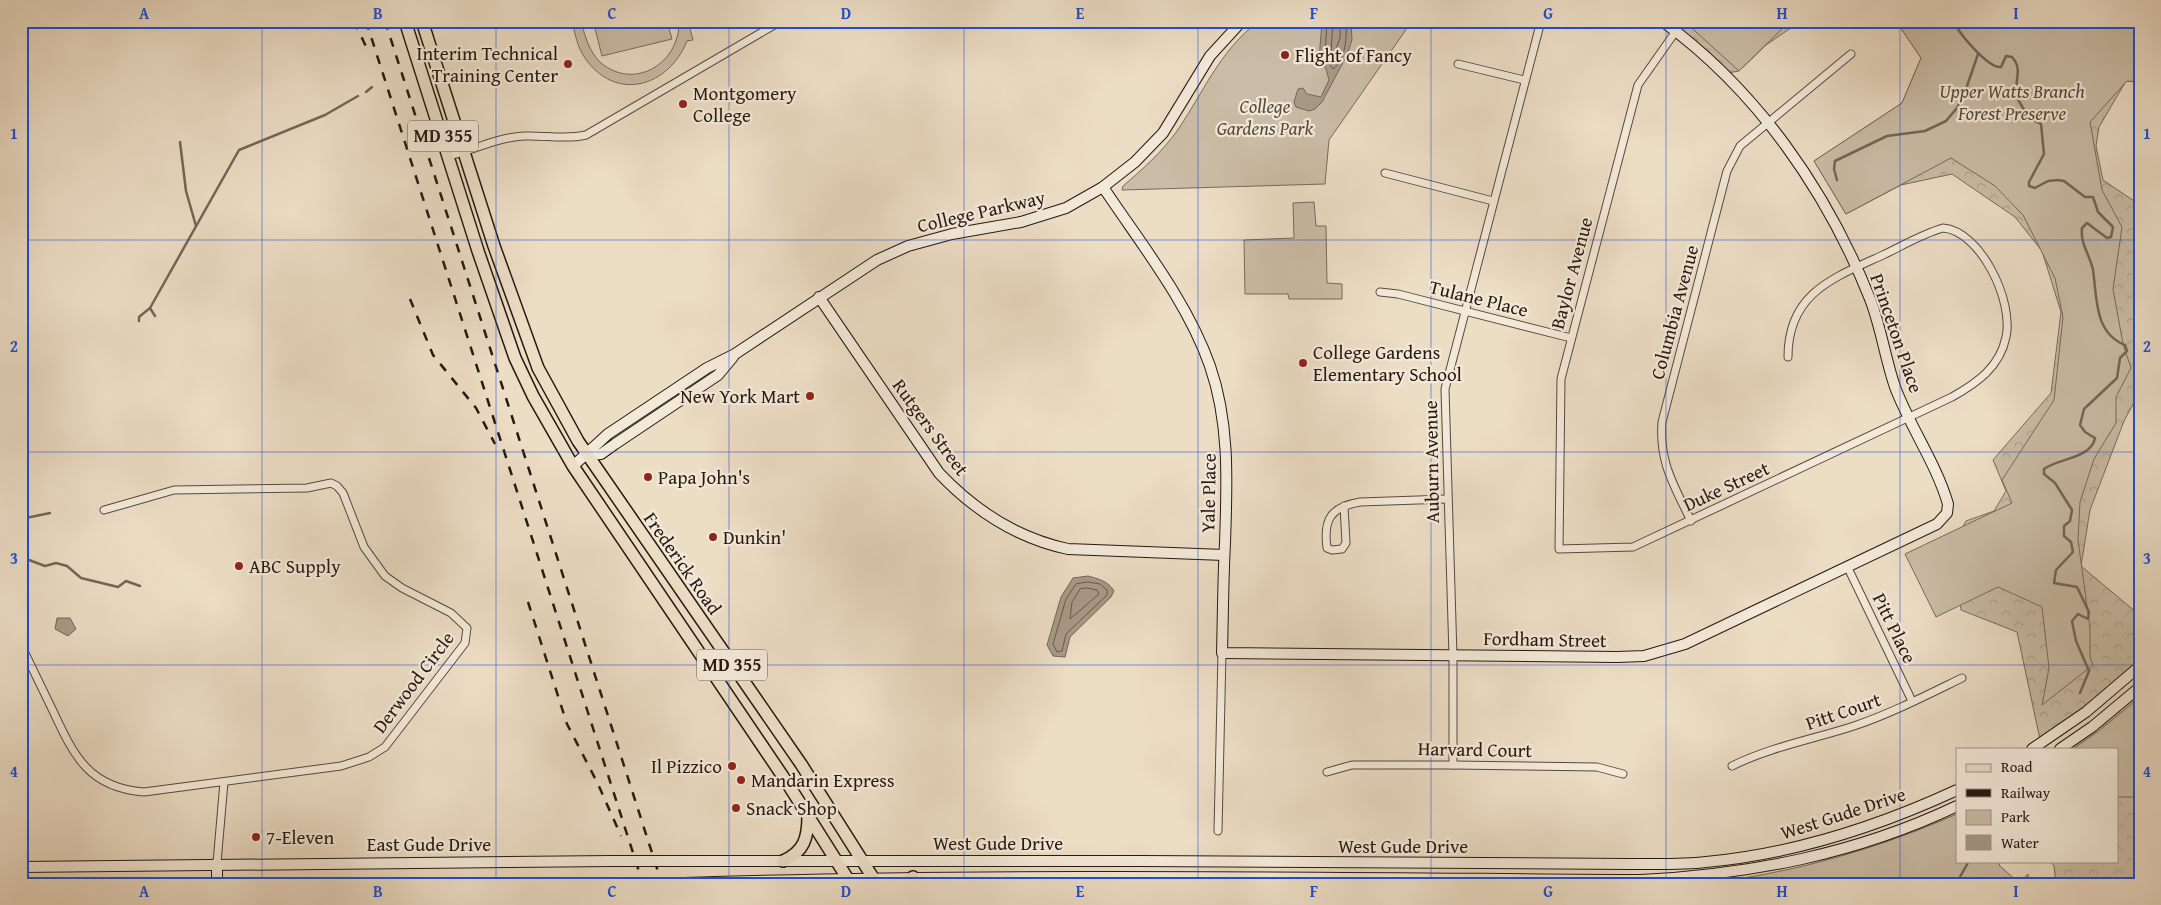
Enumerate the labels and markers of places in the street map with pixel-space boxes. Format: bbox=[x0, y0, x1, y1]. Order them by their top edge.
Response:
place label: Interim Technical Training Center bbox=[417, 39, 558, 89]
place label: Flight of Fancy bbox=[1295, 41, 1413, 69]
marker: Flight of Fancy bbox=[1279, 49, 1291, 61]
marker: Interim Technical Training Center bbox=[562, 58, 574, 70]
place label: Montgomery College bbox=[693, 79, 797, 129]
marker: Montgomery College bbox=[677, 98, 689, 110]
place label: College Gardens Elementary School bbox=[1313, 338, 1462, 388]
marker: College Gardens Elementary School bbox=[1297, 357, 1309, 369]
place label: New York Mart bbox=[680, 382, 800, 410]
marker: New York Mart bbox=[804, 390, 816, 402]
place label: Papa John's bbox=[658, 463, 750, 491]
marker: Papa John's bbox=[642, 471, 654, 483]
place label: Dunkin' bbox=[723, 523, 786, 551]
marker: Dunkin' bbox=[707, 531, 719, 543]
place label: ABC Supply bbox=[249, 552, 341, 580]
marker: ABC Supply bbox=[233, 560, 245, 572]
place label: Il Pizzico bbox=[651, 752, 722, 780]
marker: Il Pizzico bbox=[726, 760, 738, 772]
place label: Mandarin Express bbox=[751, 766, 894, 794]
marker: Mandarin Express bbox=[735, 774, 747, 786]
place label: Snack Shop bbox=[746, 794, 837, 822]
marker: Snack Shop bbox=[730, 802, 742, 814]
place label: 7-Eleven bbox=[266, 823, 334, 851]
marker: 7-Eleven bbox=[250, 831, 262, 843]

